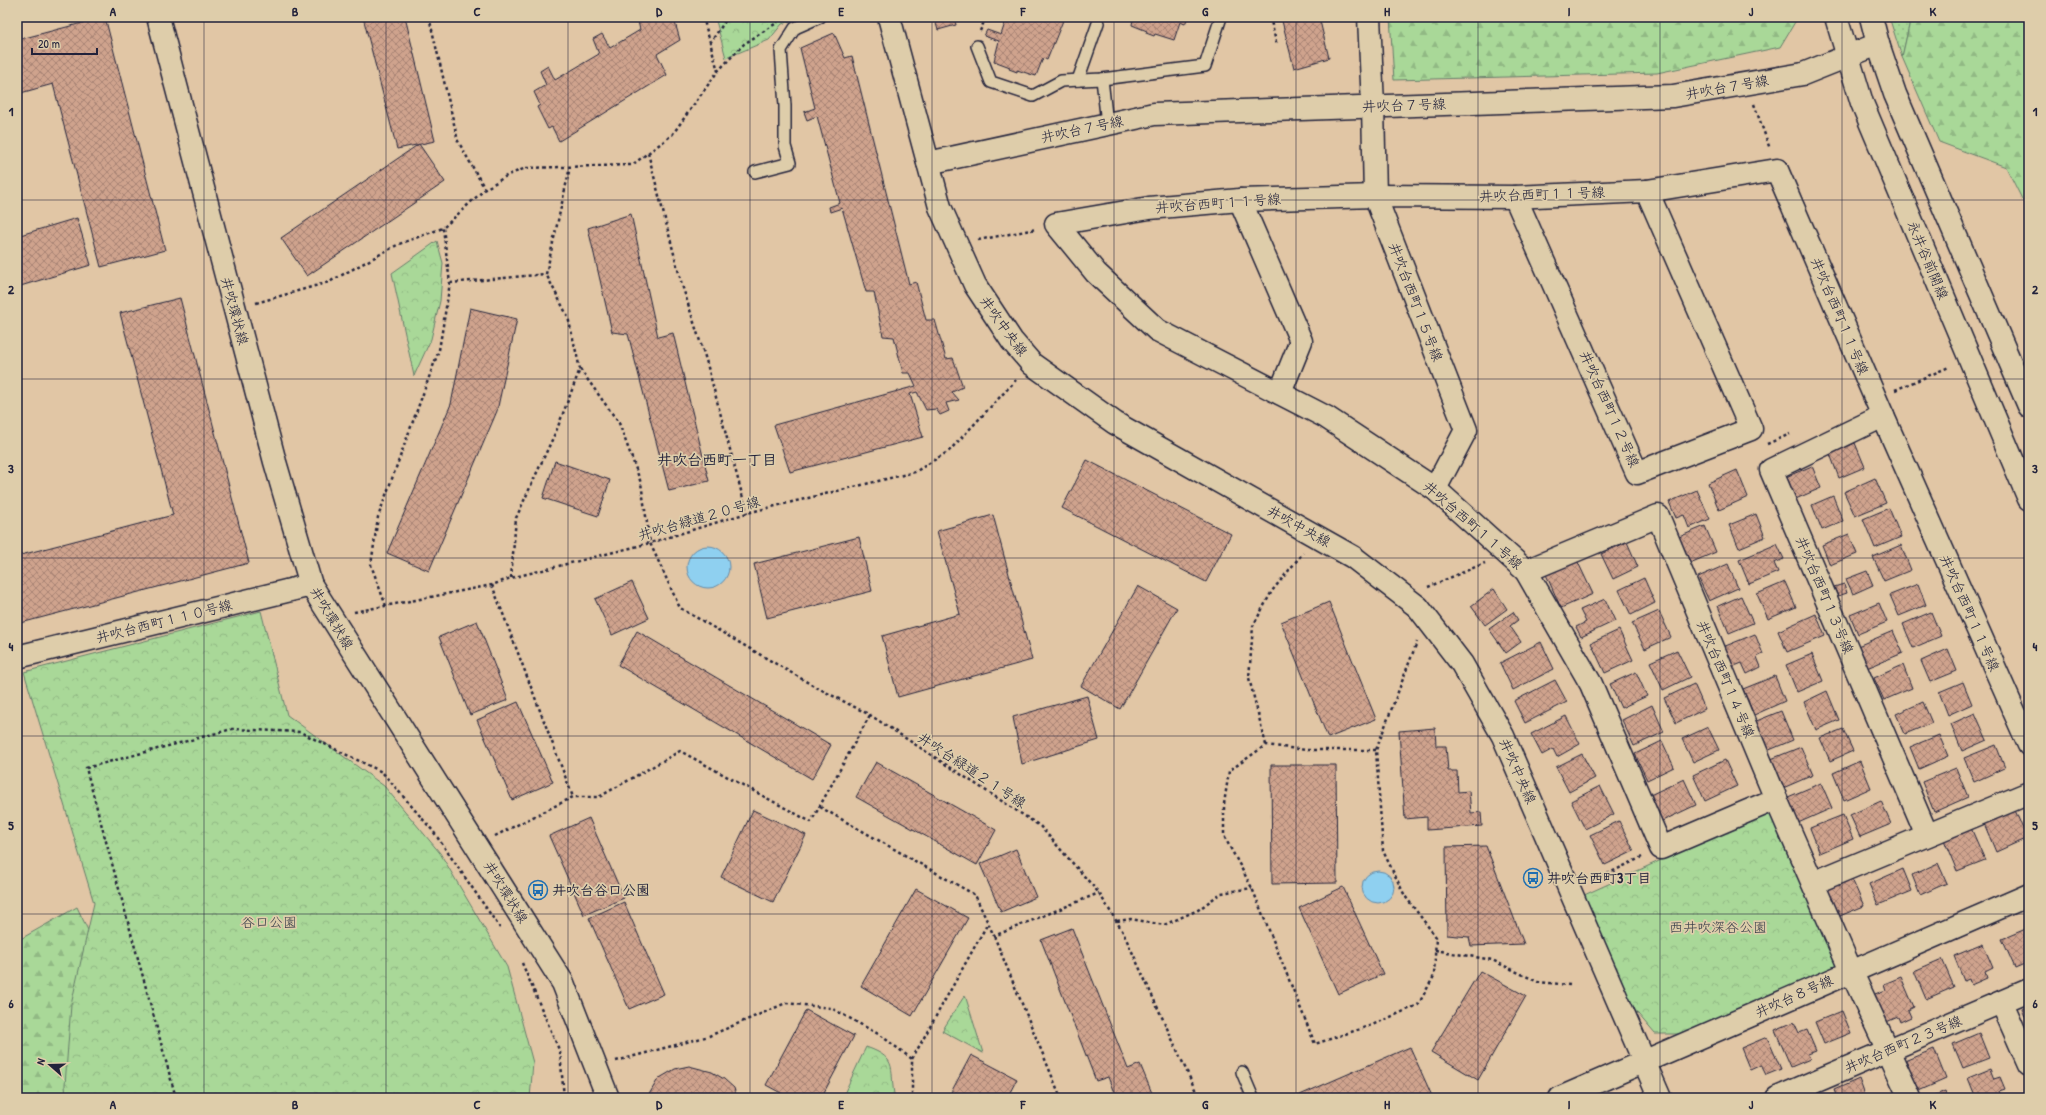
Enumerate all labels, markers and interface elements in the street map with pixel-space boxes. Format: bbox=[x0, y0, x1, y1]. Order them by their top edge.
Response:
text: A bbox=[110, 2, 117, 20]
text: B bbox=[292, 2, 299, 20]
text: C bbox=[473, 2, 481, 20]
text: D bbox=[656, 2, 663, 20]
text: E bbox=[838, 2, 844, 20]
text: F bbox=[1020, 2, 1027, 20]
text: G bbox=[1202, 2, 1209, 20]
text: H bbox=[1384, 2, 1390, 20]
text: I bbox=[1567, 2, 1571, 20]
text: J bbox=[1749, 2, 1754, 20]
text: K bbox=[1930, 2, 1937, 20]
scale bar bbox=[32, 30, 97, 56]
text: 20 m bbox=[38, 35, 60, 52]
street label: 井吹台７号線 bbox=[1684, 70, 1770, 103]
street label: 井吹台７号線 bbox=[1362, 94, 1446, 115]
text: 1 bbox=[9, 102, 14, 120]
text: 1 bbox=[2033, 102, 2038, 120]
street label: 井吹台７号線 bbox=[1039, 110, 1125, 147]
street label: 井吹台西町１１号線 bbox=[1479, 182, 1605, 205]
street label: 井吹台西町１１号線 bbox=[1154, 189, 1281, 216]
street label: 永井谷前開線 bbox=[1903, 217, 1954, 302]
street label: 井吹台西町１５号線 bbox=[1385, 240, 1448, 364]
street label: 井吹台西町１１号線 bbox=[1807, 254, 1874, 378]
street label: 井吹環状線 bbox=[217, 275, 254, 347]
text: 2 bbox=[8, 280, 15, 298]
text: 2 bbox=[2032, 280, 2039, 298]
street label: 井吹中央線 bbox=[976, 292, 1033, 360]
street label: 井吹台西町１２号線 bbox=[1576, 347, 1645, 470]
district label: 井吹台西町一丁目 bbox=[657, 449, 777, 470]
text: 3 bbox=[8, 459, 14, 477]
text: 3 bbox=[2032, 459, 2038, 477]
street label: 井吹台西町１１号線 bbox=[1420, 476, 1527, 573]
street label: 井吹台緑道２０号線 bbox=[636, 491, 762, 544]
street label: 井吹中央線 bbox=[1264, 500, 1334, 551]
street label: 井吹台西町１３号線 bbox=[1792, 533, 1859, 657]
street label: 井吹台西町１１号線 bbox=[1936, 551, 2005, 674]
street label: 井吹環状線 bbox=[306, 583, 359, 653]
street label: 井吹台西町１１０号線 bbox=[94, 594, 234, 647]
street label: 井吹台西町１４号線 bbox=[1693, 617, 1760, 741]
text: 4 bbox=[9, 637, 14, 655]
text: 4 bbox=[2033, 637, 2038, 655]
street label: 井吹台緑道２１号線 bbox=[914, 727, 1030, 812]
street label: 井吹中央線 bbox=[1496, 735, 1541, 807]
text: 5 bbox=[8, 816, 14, 834]
text: 5 bbox=[2032, 816, 2038, 834]
street label: 井吹環状線 bbox=[480, 857, 533, 926]
bus stop icon: 井吹台西町3丁目 bbox=[1522, 867, 1544, 889]
place label: 井吹台西町3丁目 bbox=[1547, 868, 1651, 887]
bus stop icon: 井吹台谷口公園 bbox=[527, 879, 549, 901]
place label: 井吹台谷口公園 bbox=[552, 880, 650, 899]
park label: 谷口公園 bbox=[241, 912, 297, 931]
park label: 西井吹深谷公園 bbox=[1669, 917, 1767, 936]
street label: 井吹台８号線 bbox=[1752, 970, 1836, 1021]
text: 6 bbox=[8, 994, 14, 1012]
text: 6 bbox=[2032, 994, 2038, 1012]
street label: 井吹台西町２３号線 bbox=[1841, 1010, 1965, 1077]
north arrow bbox=[30, 1045, 70, 1085]
text: N bbox=[33, 1056, 48, 1067]
text: A bbox=[110, 1095, 117, 1113]
text: B bbox=[292, 1095, 299, 1113]
text: C bbox=[473, 1095, 481, 1113]
text: D bbox=[656, 1095, 663, 1113]
text: E bbox=[838, 1095, 844, 1113]
text: F bbox=[1020, 1095, 1027, 1113]
text: G bbox=[1202, 1095, 1209, 1113]
text: H bbox=[1384, 1095, 1390, 1113]
text: I bbox=[1567, 1095, 1571, 1113]
text: J bbox=[1749, 1095, 1754, 1113]
text: K bbox=[1930, 1095, 1937, 1113]

